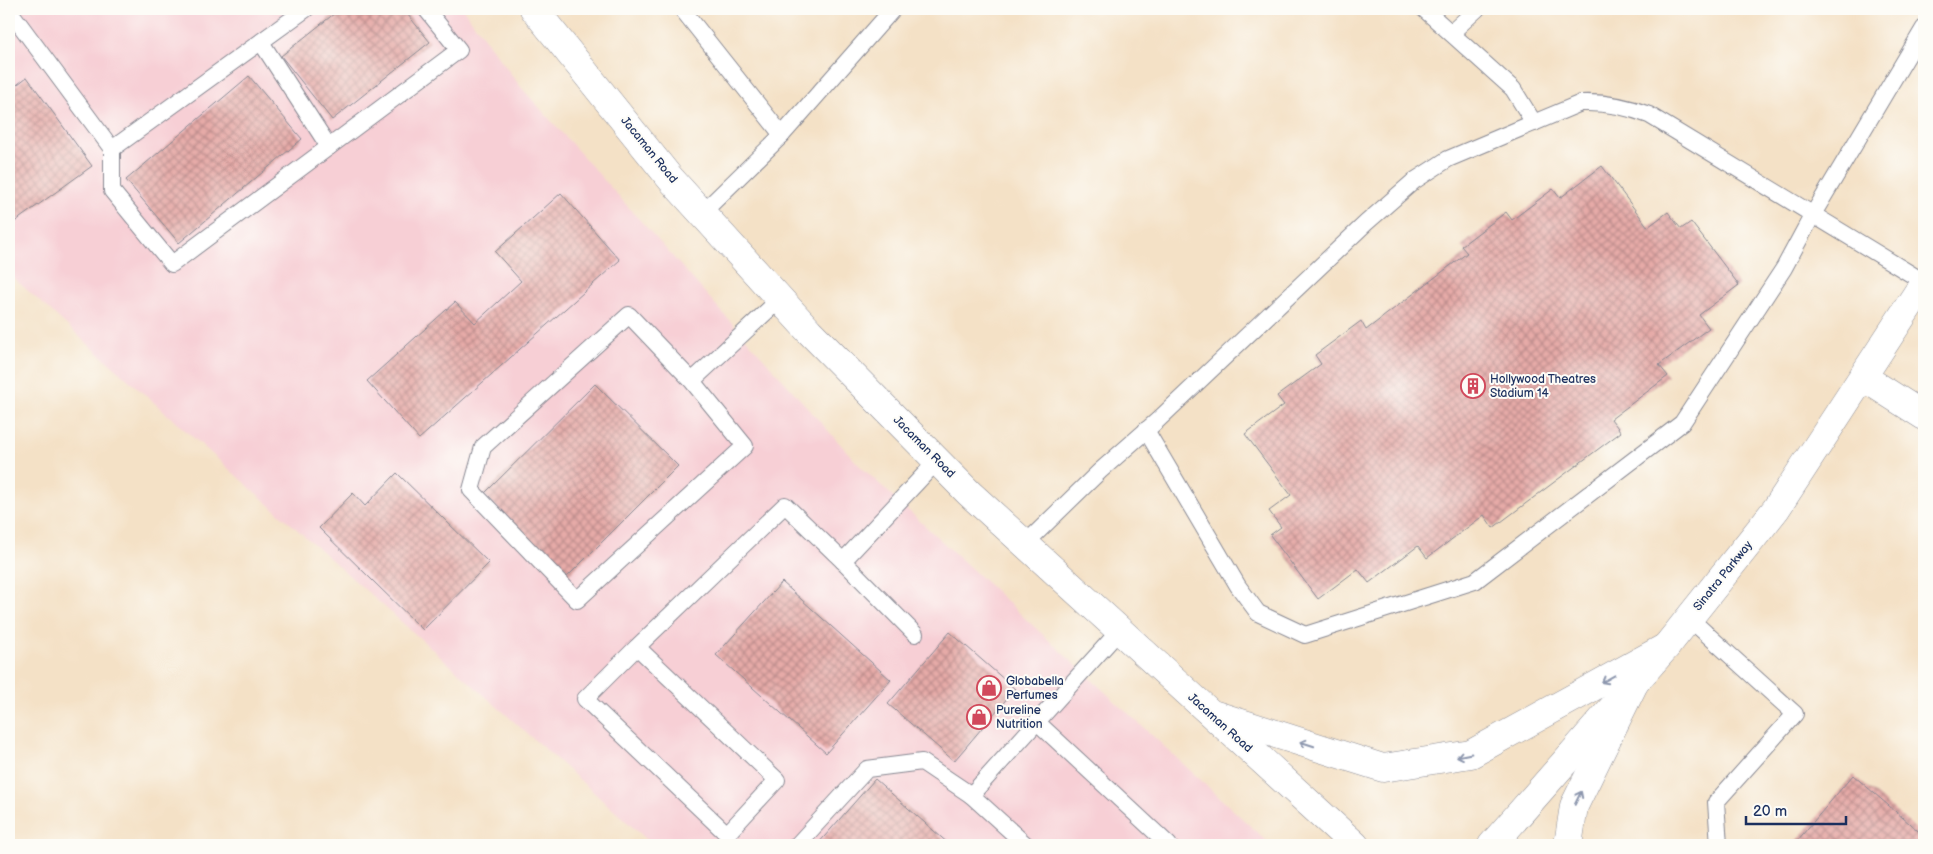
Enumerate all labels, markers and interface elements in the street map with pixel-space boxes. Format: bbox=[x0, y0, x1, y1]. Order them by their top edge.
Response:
street label: Jacaman Road bbox=[617, 114, 681, 187]
place label: Hollywood Theatres Stadium 14 bbox=[1490, 372, 1596, 401]
building icon: Hollywood Theatres Stadium 14 bbox=[1460, 373, 1486, 399]
street label: Jacaman Road bbox=[890, 413, 958, 481]
street label: Sinatra Parkway bbox=[1690, 538, 1756, 614]
place label: Globabella Perfumes bbox=[1006, 674, 1064, 703]
one-way arrow bbox=[1601, 674, 1615, 684]
shop icon: Globabella Perfumes bbox=[976, 675, 1002, 701]
street label: Jacaman Road bbox=[1185, 690, 1255, 756]
place label: Pureline Nutrition bbox=[996, 703, 1043, 732]
shop icon: Pureline Nutrition bbox=[966, 704, 992, 730]
one-way arrow bbox=[1299, 738, 1315, 748]
one-way arrow bbox=[1457, 750, 1473, 760]
one-way arrow bbox=[1574, 791, 1583, 806]
scale bar bbox=[1746, 794, 1846, 826]
text: 20 m bbox=[1753, 802, 1787, 821]

